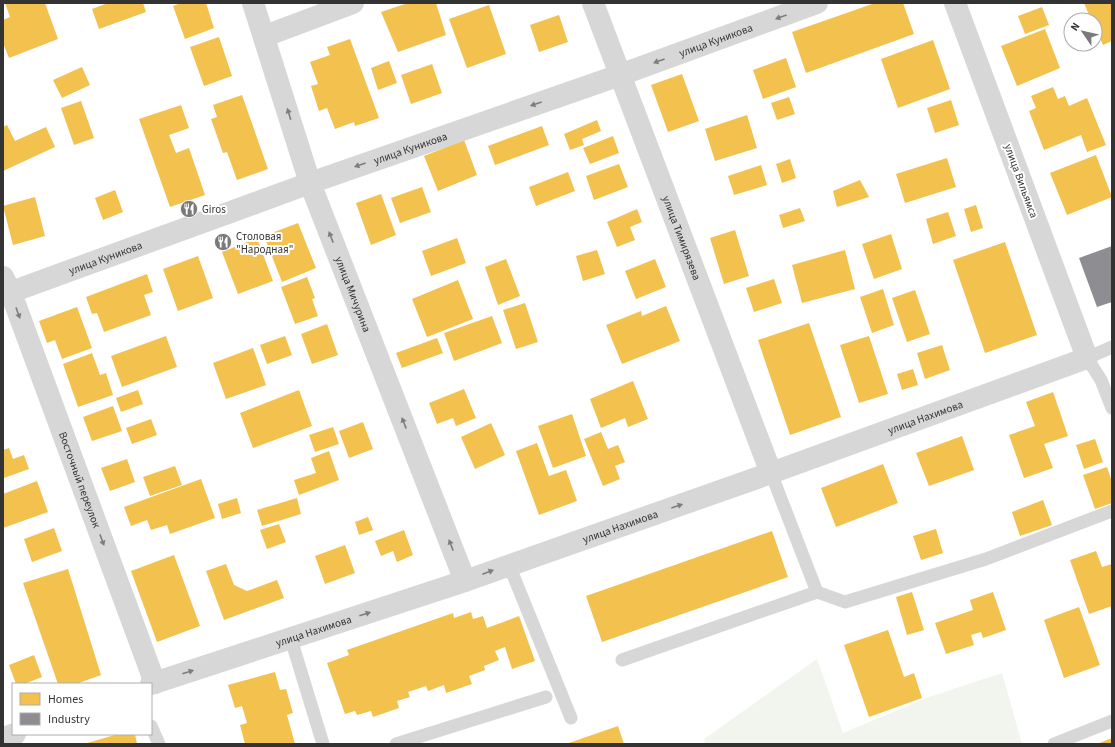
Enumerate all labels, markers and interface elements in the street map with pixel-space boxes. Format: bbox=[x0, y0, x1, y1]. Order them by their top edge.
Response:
north arrow bbox=[1063, 12, 1103, 52]
one-way arrow bbox=[774, 14, 786, 20]
text: N bbox=[1067, 19, 1083, 34]
street label: улица Куникова bbox=[677, 20, 755, 60]
one-way arrow bbox=[652, 58, 664, 64]
one-way arrow bbox=[530, 101, 542, 107]
one-way arrow bbox=[286, 108, 292, 120]
street label: улица Куникова bbox=[371, 128, 449, 168]
street label: улица Вильямса bbox=[1001, 142, 1041, 220]
one-way arrow bbox=[354, 162, 366, 168]
street label: улица Тимирязева bbox=[659, 193, 705, 282]
restaurant icon: Giros bbox=[179, 199, 199, 219]
place label: Giros bbox=[202, 202, 226, 217]
place label: Столовая "Народная" bbox=[236, 229, 293, 257]
restaurant icon: Столовая "Народная" bbox=[213, 232, 233, 252]
one-way arrow bbox=[328, 232, 334, 243]
street label: улица Куникова bbox=[67, 237, 144, 278]
street label: улица Мичурина bbox=[332, 254, 375, 334]
one-way arrow bbox=[16, 307, 22, 319]
street label: улица Нахимова bbox=[885, 396, 965, 437]
one-way arrow bbox=[400, 417, 406, 429]
street label: Восточный переулок bbox=[55, 430, 105, 530]
one-way arrow bbox=[671, 503, 683, 509]
street label: улица Нахимова bbox=[580, 506, 660, 546]
one-way arrow bbox=[99, 534, 105, 546]
one-way arrow bbox=[448, 538, 454, 550]
one-way arrow bbox=[482, 569, 494, 575]
street label: улица Нахимова bbox=[274, 611, 353, 650]
one-way arrow bbox=[359, 611, 371, 617]
one-way arrow bbox=[182, 669, 194, 675]
legend bbox=[12, 683, 152, 735]
text: Homes bbox=[48, 691, 83, 708]
text: Industry bbox=[48, 711, 90, 728]

